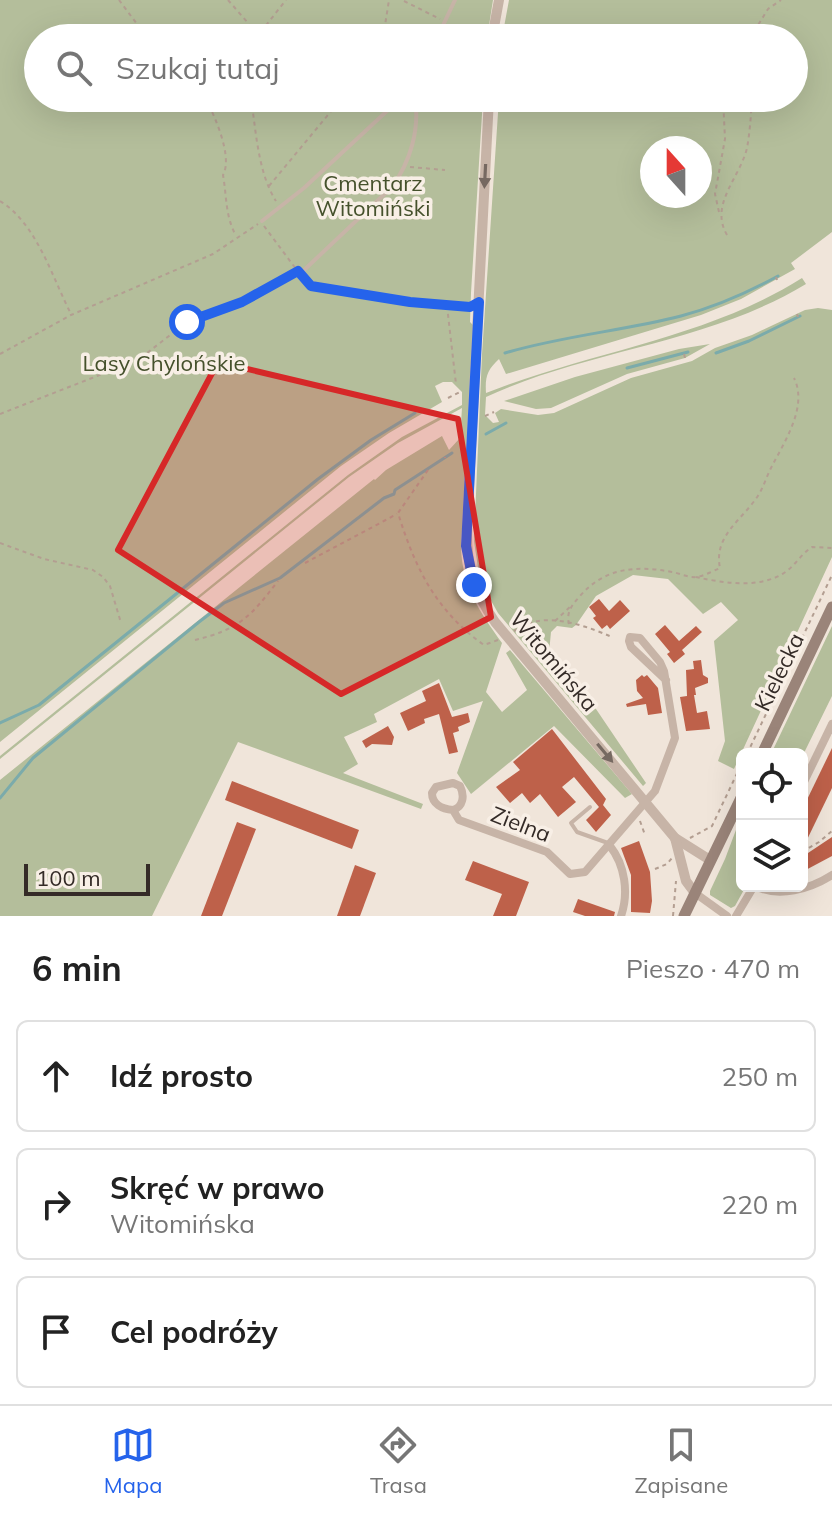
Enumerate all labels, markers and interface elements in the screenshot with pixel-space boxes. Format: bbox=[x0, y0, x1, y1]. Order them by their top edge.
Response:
search box bbox=[24, 24, 808, 112]
icon: search bbox=[52, 46, 96, 90]
text: Szukaj tutaj bbox=[116, 49, 279, 87]
north arrow bbox=[640, 136, 712, 208]
one-way arrow bbox=[478, 164, 491, 189]
park label: Cmentarz Witomiński bbox=[316, 169, 430, 222]
route start bbox=[169, 304, 205, 340]
park label: Lasy Chylońskie bbox=[83, 349, 245, 377]
route end bbox=[456, 567, 492, 603]
street label: Witomińska bbox=[504, 605, 604, 717]
street label: Kielecka bbox=[748, 628, 810, 716]
one-way arrow bbox=[596, 742, 613, 762]
map controls bbox=[736, 748, 808, 892]
button: locate bbox=[736, 748, 808, 820]
street label: Zielna bbox=[487, 800, 555, 848]
button: layers bbox=[736, 820, 808, 892]
scale bar bbox=[24, 860, 150, 896]
text: 100 m bbox=[36, 864, 101, 892]
text: 6 min bbox=[32, 947, 122, 990]
text: Pieszo · 470 m bbox=[626, 952, 800, 985]
icon: ahead bbox=[34, 1054, 78, 1098]
text: Idź prosto bbox=[110, 1057, 253, 1095]
text: 250 m bbox=[722, 1060, 798, 1093]
text: Skręć w prawo bbox=[110, 1169, 325, 1207]
icon: right bbox=[34, 1182, 78, 1226]
text: 220 m bbox=[722, 1188, 798, 1221]
text: Witomińska bbox=[110, 1207, 255, 1240]
icon: arrive bbox=[34, 1310, 78, 1354]
text: Cel podróży bbox=[110, 1313, 278, 1351]
tab: Mapa bbox=[104, 1423, 162, 1499]
tab: Trasa bbox=[370, 1423, 427, 1499]
tab: Zapisane bbox=[635, 1423, 728, 1499]

